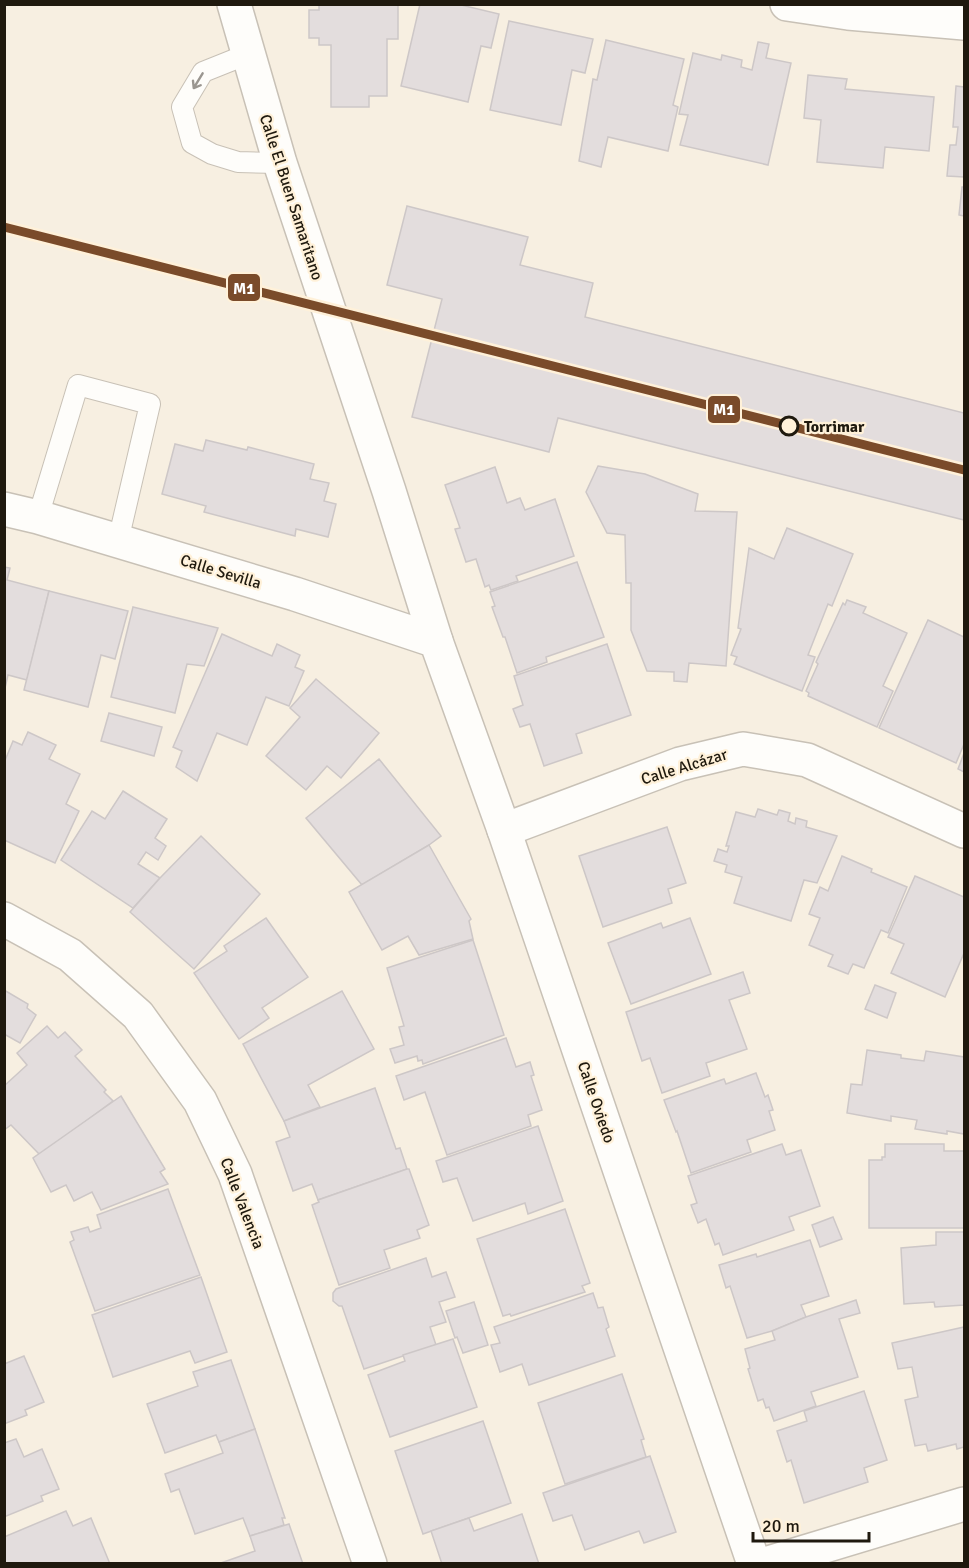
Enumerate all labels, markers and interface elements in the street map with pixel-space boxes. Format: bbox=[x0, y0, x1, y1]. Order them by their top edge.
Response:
one-way arrow bbox=[192, 72, 204, 89]
street label: Calle El Buen Samaritano bbox=[255, 112, 327, 283]
line badge: M1 bbox=[227, 273, 261, 302]
text: M1 bbox=[233, 279, 255, 299]
line badge: M1 bbox=[707, 395, 741, 424]
text: M1 bbox=[713, 400, 735, 420]
marker: Torrimar bbox=[779, 416, 799, 436]
place label: Torrimar bbox=[804, 417, 865, 437]
street label: Calle Sevilla bbox=[178, 550, 264, 594]
street label: Calle Alcázar bbox=[639, 744, 730, 790]
street label: Calle Oviedo bbox=[573, 1059, 619, 1146]
street label: Calle Valencia bbox=[215, 1155, 269, 1252]
scale bar bbox=[753, 1505, 868, 1543]
text: 20 m bbox=[762, 1515, 800, 1537]

